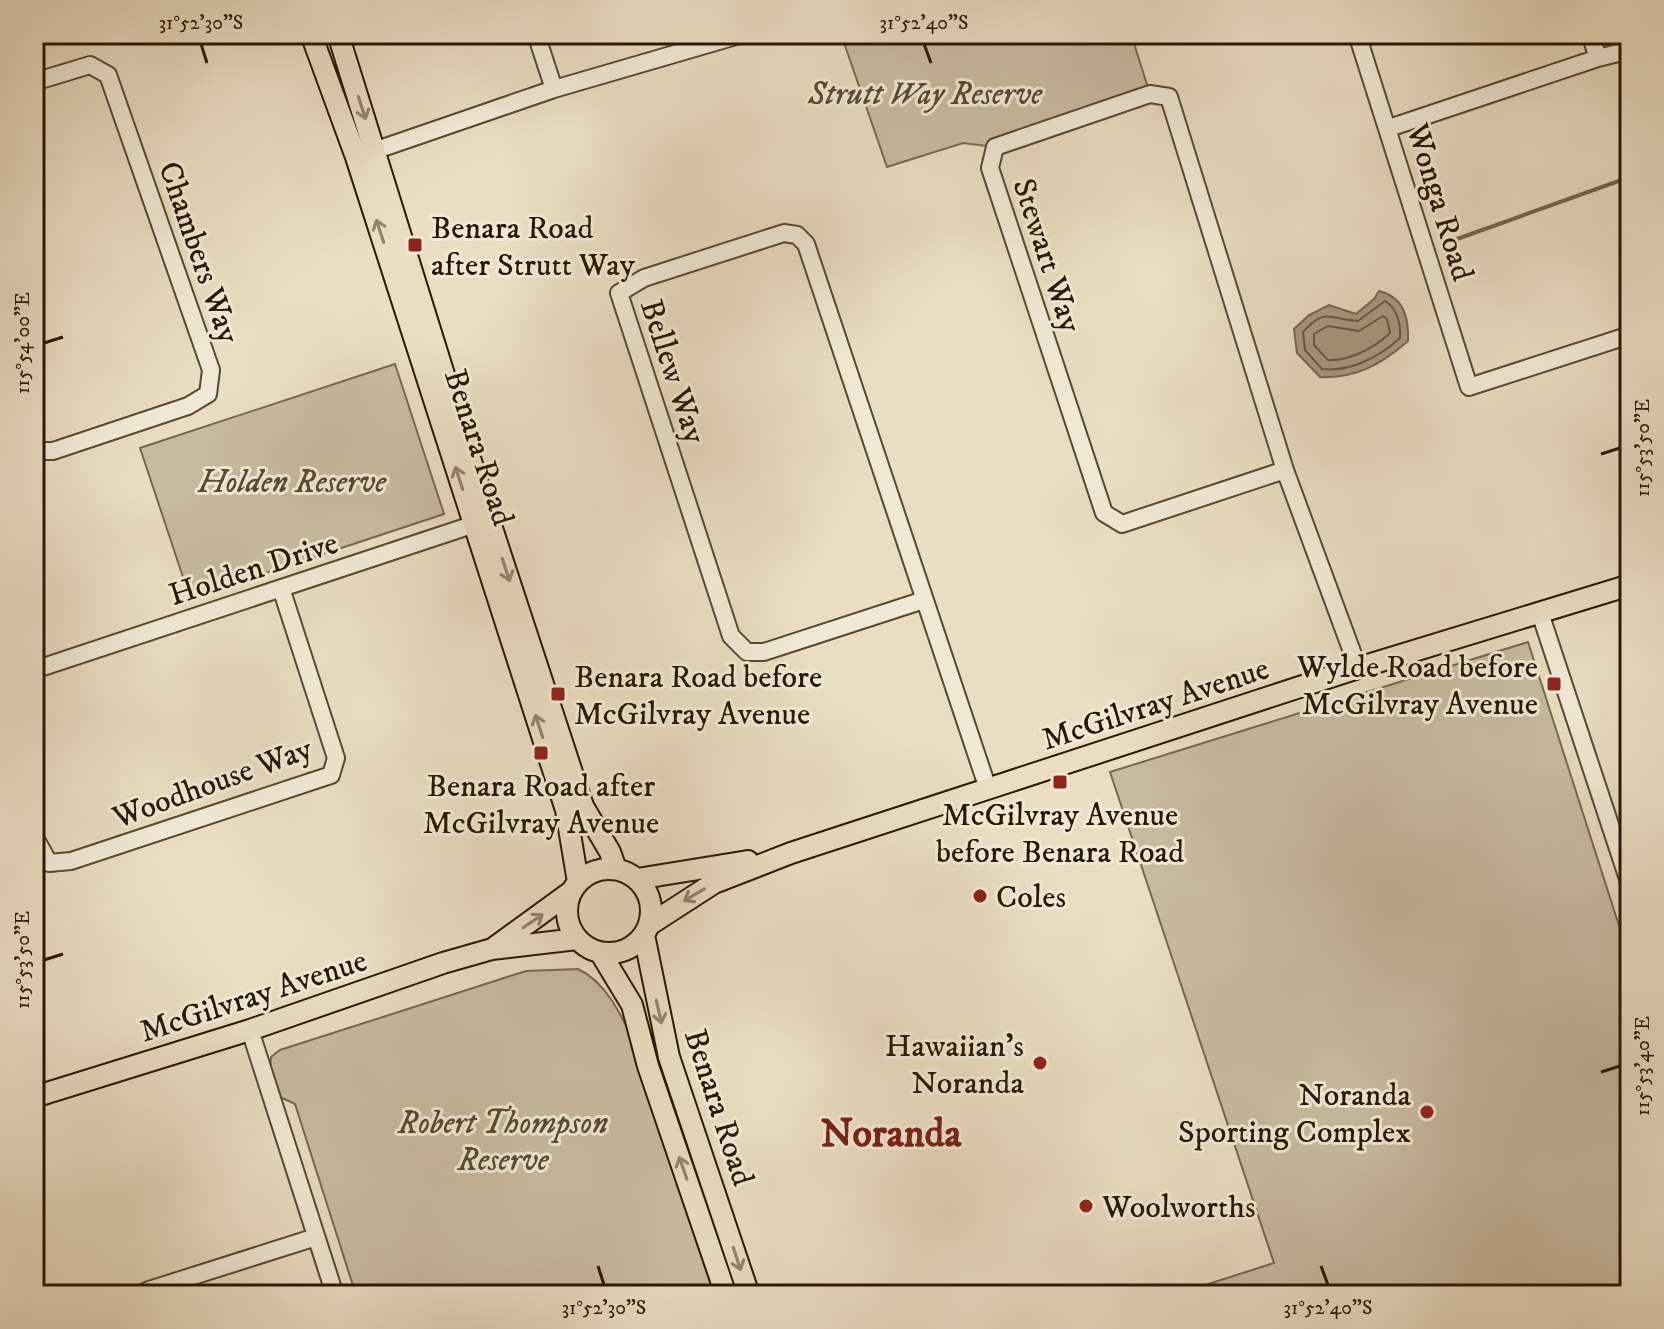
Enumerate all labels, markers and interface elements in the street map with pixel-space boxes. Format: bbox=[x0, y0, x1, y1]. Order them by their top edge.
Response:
text: 31°52'30"S bbox=[159, 11, 243, 36]
text: 31°52'40"S bbox=[880, 11, 968, 36]
park label: Strutt Way Reserve bbox=[807, 75, 1043, 115]
one-way arrow bbox=[356, 95, 371, 120]
street label: Wonga Road bbox=[1396, 118, 1482, 286]
street label: Chambers Way bbox=[148, 157, 248, 349]
street label: Stewart Way bbox=[1002, 174, 1090, 338]
place label: Benara Road after Strutt Way bbox=[431, 209, 636, 286]
one-way arrow bbox=[372, 218, 387, 244]
marker: Benara Road after Strutt Way bbox=[406, 236, 424, 254]
text: 115°54'00"E bbox=[11, 292, 36, 394]
street label: Bellew Way bbox=[630, 295, 714, 449]
street label: Benara Road bbox=[434, 364, 522, 531]
text: 115°53'50"E bbox=[1631, 399, 1656, 497]
park label: Holden Reserve bbox=[197, 463, 387, 503]
one-way arrow bbox=[451, 466, 466, 492]
street label: Holden Drive bbox=[164, 524, 343, 616]
one-way arrow bbox=[499, 557, 514, 583]
place label: Wylde Road before McGilvray Avenue bbox=[1296, 648, 1538, 725]
street label: McGilvray Avenue bbox=[1037, 649, 1274, 760]
place label: Benara Road before McGilvray Avenue bbox=[574, 658, 822, 735]
marker: Wylde Road before McGilvray Avenue bbox=[1545, 675, 1563, 693]
marker: Benara Road before McGilvray Avenue bbox=[549, 685, 567, 703]
one-way arrow bbox=[530, 713, 545, 738]
street label: Woodhouse Way bbox=[107, 729, 319, 839]
marker: Benara Road after McGilvray Avenue bbox=[532, 744, 550, 762]
place label: Benara Road after McGilvray Avenue bbox=[423, 767, 659, 844]
marker: McGilvray Avenue before Benara Road bbox=[1051, 773, 1069, 791]
place label: McGilvray Avenue before Benara Road bbox=[936, 796, 1184, 873]
place label: Coles bbox=[996, 878, 1066, 918]
one-way arrow bbox=[683, 887, 706, 903]
marker: Coles bbox=[971, 887, 989, 905]
text: 115°53'50"E bbox=[11, 911, 36, 1009]
one-way arrow bbox=[521, 913, 543, 929]
street label: McGilvray Avenue bbox=[135, 941, 372, 1052]
one-way arrow bbox=[652, 998, 667, 1024]
text: 115°53'40"E bbox=[1631, 1016, 1656, 1116]
street label: Benara Road bbox=[674, 1024, 762, 1191]
place label: Hawaiian's Noranda bbox=[885, 1027, 1024, 1104]
marker: Hawaiian's Noranda bbox=[1031, 1054, 1049, 1072]
place label: Noranda Sporting Complex bbox=[1178, 1076, 1411, 1153]
marker: Noranda Sporting Complex bbox=[1418, 1103, 1436, 1121]
park label: Robert Thompson Reserve bbox=[397, 1104, 608, 1181]
district label: Noranda bbox=[821, 1110, 962, 1160]
one-way arrow bbox=[675, 1156, 689, 1181]
place label: Woolworths bbox=[1101, 1188, 1256, 1228]
marker: Woolworths bbox=[1077, 1197, 1095, 1215]
one-way arrow bbox=[731, 1247, 746, 1272]
text: 31°52'30"S bbox=[562, 1296, 646, 1321]
text: 31°52'40"S bbox=[1284, 1296, 1372, 1321]

